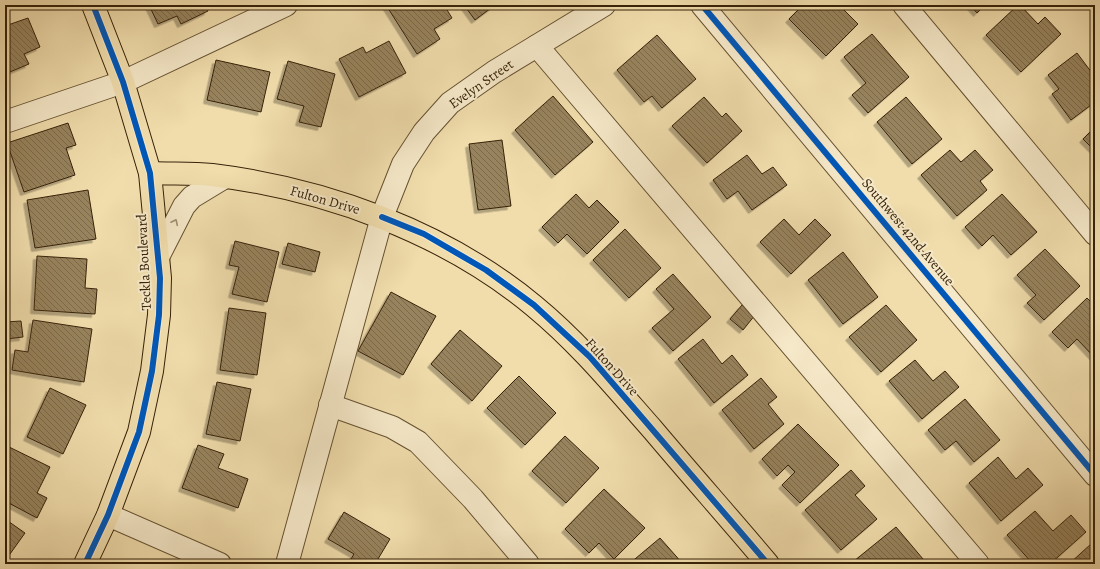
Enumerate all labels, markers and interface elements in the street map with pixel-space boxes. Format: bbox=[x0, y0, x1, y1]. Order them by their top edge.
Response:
street label: Evelyn Street bbox=[445, 55, 517, 113]
street label: Southwest 42nd Avenue bbox=[857, 174, 959, 290]
street label: Fulton Drive bbox=[288, 181, 362, 219]
street label: Teckla Boulevard bbox=[132, 213, 156, 311]
one-way arrow bbox=[170, 219, 178, 226]
street label: Fulton Drive bbox=[581, 334, 643, 400]

